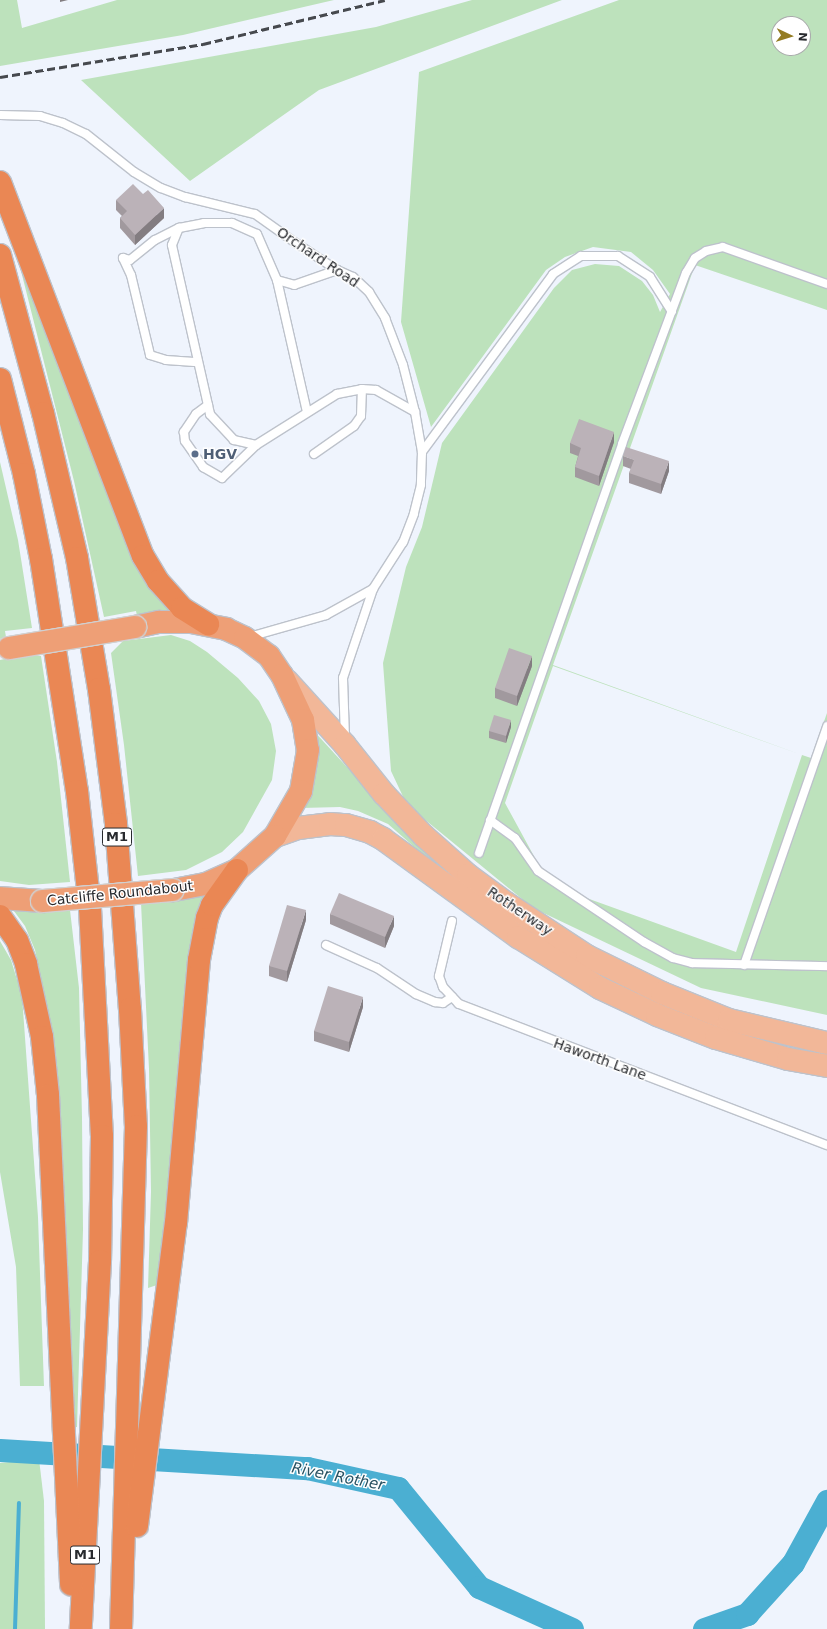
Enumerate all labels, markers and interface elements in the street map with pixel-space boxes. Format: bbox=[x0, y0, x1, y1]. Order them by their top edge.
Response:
north arrow bbox=[771, 16, 811, 56]
text: N bbox=[796, 32, 809, 42]
street label: Orchard Road bbox=[274, 223, 362, 291]
place label: HGV bbox=[203, 446, 237, 462]
marker: HGV bbox=[190, 449, 200, 459]
road number: M1 bbox=[102, 826, 132, 848]
street label: Catcliffe Roundabout bbox=[46, 877, 194, 909]
street label: Rotherway bbox=[484, 883, 556, 939]
street label: Haworth Lane bbox=[551, 1034, 649, 1084]
water label: River Rother bbox=[290, 1459, 386, 1495]
road number: M1 bbox=[70, 1544, 100, 1566]

